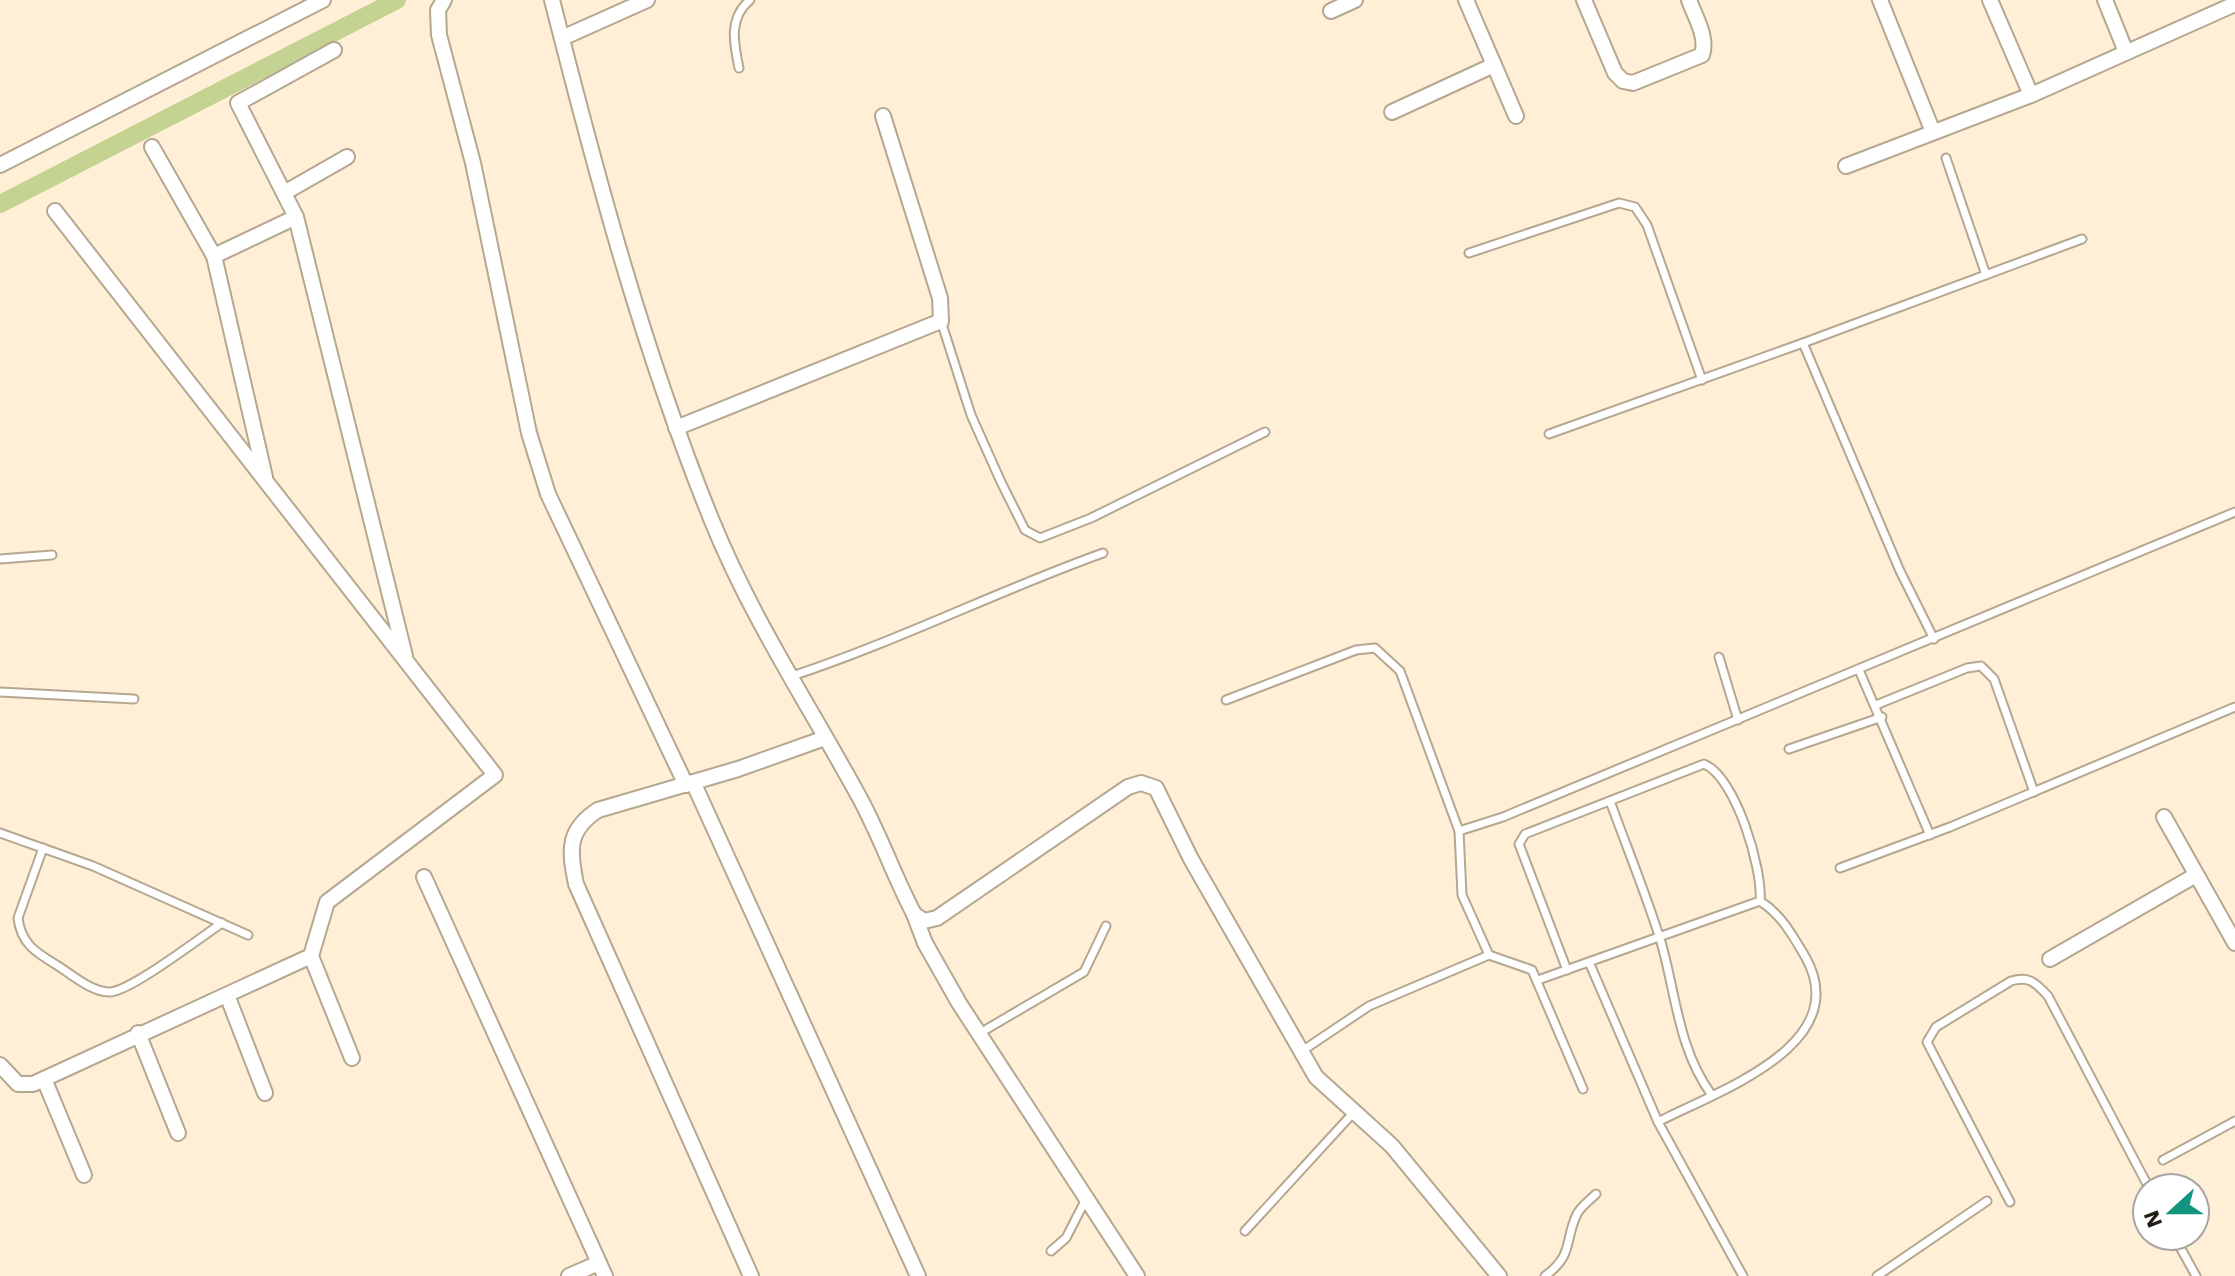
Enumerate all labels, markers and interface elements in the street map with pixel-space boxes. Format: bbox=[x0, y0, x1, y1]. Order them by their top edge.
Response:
north arrow bbox=[2131, 1172, 2211, 1252]
text: N bbox=[2138, 1207, 2167, 1231]

